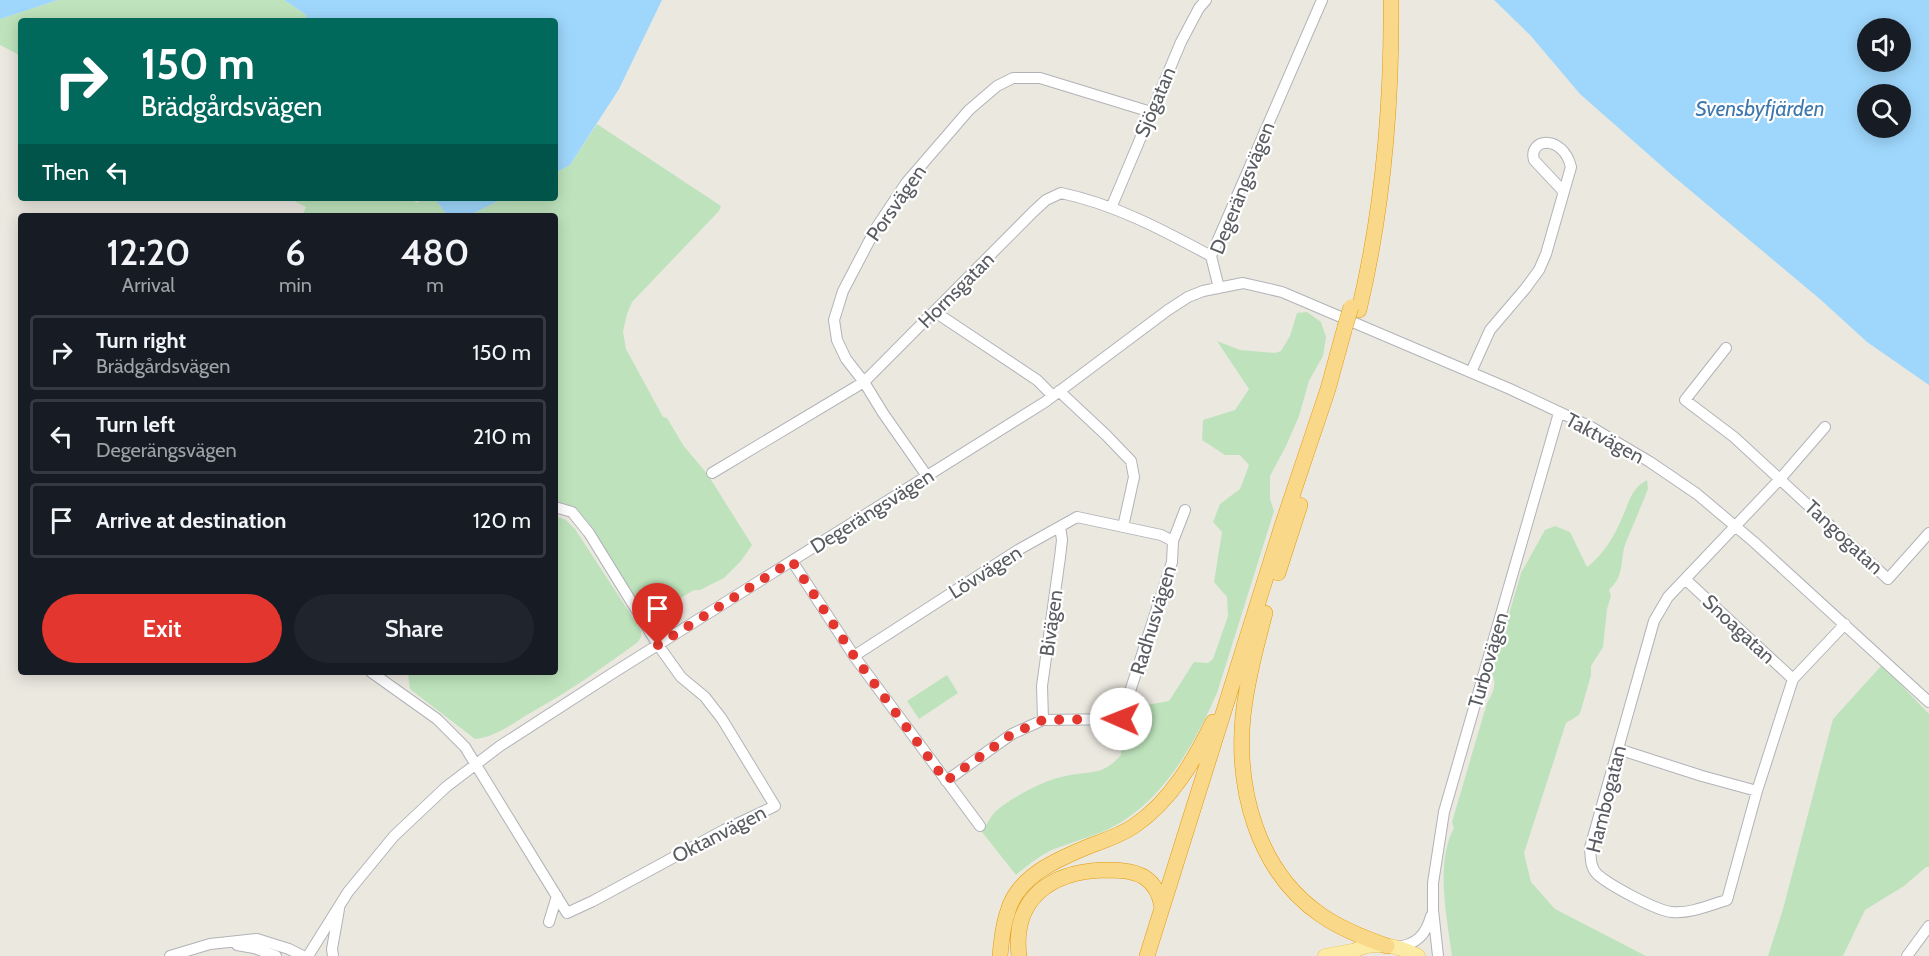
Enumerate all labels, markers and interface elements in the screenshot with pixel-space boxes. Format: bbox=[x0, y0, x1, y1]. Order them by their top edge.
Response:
map controls bbox=[1857, 18, 1911, 138]
button: sound bbox=[1857, 18, 1911, 72]
text: 150 m bbox=[141, 38, 255, 90]
icon: right bbox=[42, 42, 120, 120]
street label: Sjögatan bbox=[1130, 63, 1180, 141]
button: search bbox=[1857, 84, 1911, 138]
text: Brädgårdsvägen bbox=[141, 90, 322, 123]
water label: Svensbyfjärden bbox=[1696, 96, 1824, 122]
street label: Degerängsvägen bbox=[1205, 118, 1279, 258]
icon: left bbox=[101, 156, 134, 189]
text: Then bbox=[42, 159, 89, 186]
street label: Porsvägen bbox=[861, 160, 931, 246]
text: 12:20 bbox=[107, 230, 190, 274]
text: 6 bbox=[285, 230, 306, 274]
text: 480 bbox=[401, 230, 469, 274]
street label: Hornsgatan bbox=[913, 247, 999, 333]
text: Arrival bbox=[122, 273, 175, 297]
text: min bbox=[279, 273, 312, 297]
text: m bbox=[426, 273, 444, 297]
text: Turn right bbox=[96, 327, 186, 354]
icon: right bbox=[45, 336, 78, 369]
text: 150 m bbox=[472, 339, 531, 366]
text: Brädgårdsvägen bbox=[96, 354, 230, 378]
street label: Taktvägen bbox=[1562, 407, 1648, 469]
text: Turn left bbox=[96, 411, 175, 438]
icon: left bbox=[45, 420, 78, 453]
text: 210 m bbox=[473, 423, 531, 450]
text: Degerängsvägen bbox=[96, 438, 237, 462]
street label: Degerängsvägen bbox=[806, 464, 938, 558]
street label: Tangogatan bbox=[1800, 495, 1888, 579]
icon: arrive bbox=[45, 504, 78, 537]
text: Arrive at destination bbox=[96, 507, 286, 534]
text: 120 m bbox=[473, 507, 531, 534]
street label: Lövvägen bbox=[944, 540, 1026, 604]
street label: Radhusvägen bbox=[1125, 562, 1181, 678]
pin bbox=[632, 583, 683, 645]
street label: Bivägen bbox=[1034, 588, 1068, 658]
street label: Snoagatan bbox=[1698, 589, 1780, 669]
icon: arrive bbox=[641, 592, 674, 625]
button: Exit bbox=[42, 594, 282, 663]
button: Share bbox=[294, 594, 534, 663]
street label: Turbovägen bbox=[1463, 609, 1513, 711]
position arrow bbox=[1089, 687, 1153, 751]
street label: Hambogatan bbox=[1581, 743, 1631, 855]
street label: Oktanvägen bbox=[668, 800, 770, 868]

